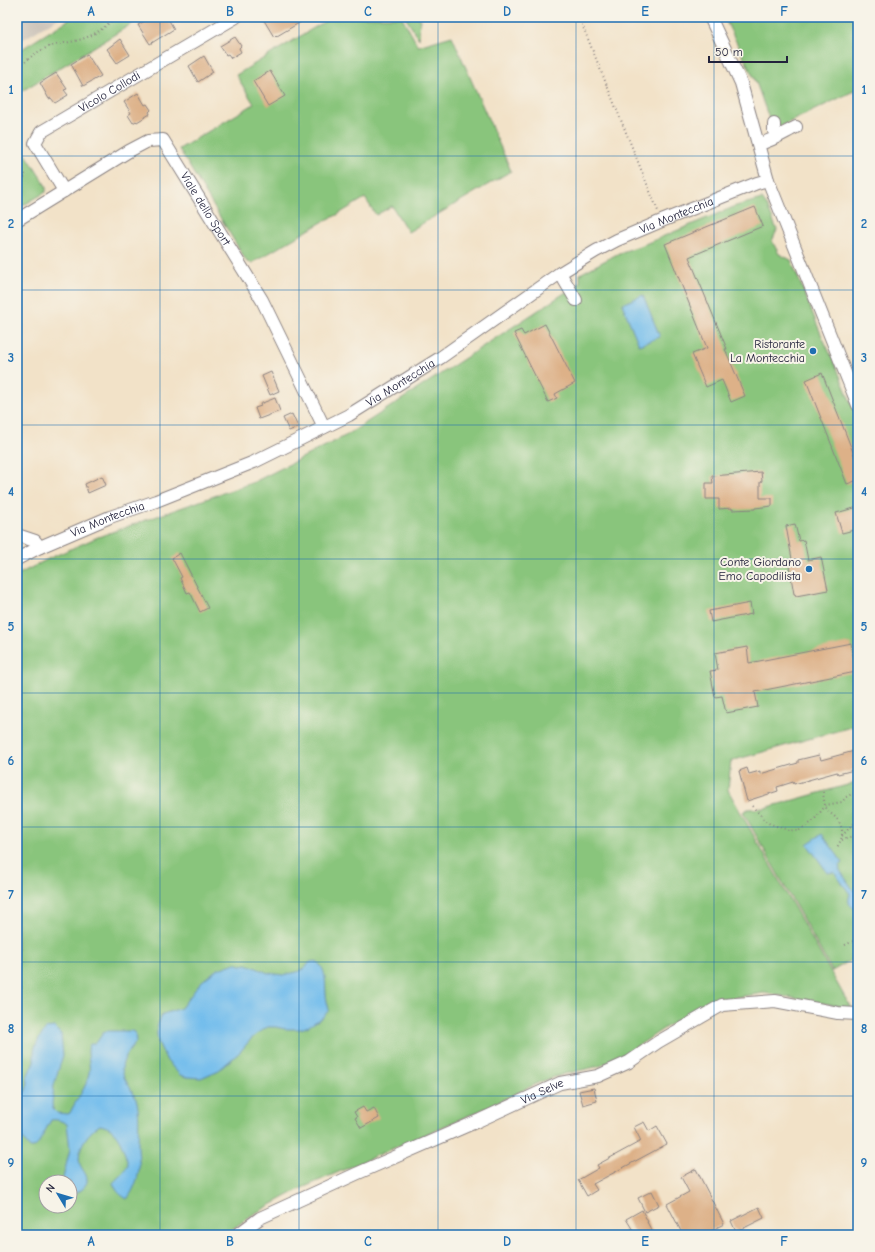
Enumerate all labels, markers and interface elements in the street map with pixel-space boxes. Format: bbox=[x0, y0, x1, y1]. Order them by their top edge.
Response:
text: A bbox=[87, 4, 95, 19]
text: B bbox=[226, 4, 234, 19]
text: C bbox=[364, 4, 372, 19]
text: D bbox=[503, 4, 511, 19]
text: E bbox=[641, 4, 649, 19]
text: F bbox=[780, 4, 788, 19]
scale bar bbox=[709, 38, 787, 64]
text: 50 m bbox=[715, 45, 743, 59]
street label: Vicolo Collodi bbox=[76, 68, 143, 115]
text: 1 bbox=[8, 82, 14, 97]
text: 1 bbox=[861, 82, 867, 97]
street label: Viale dello Sport bbox=[178, 170, 234, 249]
street label: Via Montecchia bbox=[637, 194, 715, 237]
text: 2 bbox=[8, 216, 14, 231]
text: 2 bbox=[861, 216, 867, 231]
place label: Ristorante La Montecchia bbox=[730, 337, 805, 365]
marker: Ristorante La Montecchia bbox=[808, 346, 818, 356]
text: 3 bbox=[8, 350, 14, 365]
text: 3 bbox=[861, 350, 867, 365]
street label: Via Montecchia bbox=[363, 356, 437, 410]
text: 4 bbox=[8, 484, 14, 499]
text: 4 bbox=[861, 484, 867, 499]
street label: Via Montecchia bbox=[68, 499, 146, 540]
place label: Conte Giordano Emo Capodilista bbox=[718, 555, 801, 583]
marker: Conte Giordano Emo Capodilista bbox=[804, 564, 814, 574]
text: 5 bbox=[8, 619, 15, 634]
text: 5 bbox=[861, 619, 868, 634]
text: 6 bbox=[8, 753, 15, 768]
text: 6 bbox=[861, 753, 868, 768]
text: 7 bbox=[8, 887, 14, 902]
text: 7 bbox=[861, 887, 867, 902]
text: 8 bbox=[8, 1021, 14, 1036]
text: 8 bbox=[861, 1021, 867, 1036]
street label: Via Selve bbox=[519, 1076, 564, 1107]
text: 9 bbox=[8, 1155, 15, 1170]
text: 9 bbox=[861, 1155, 868, 1170]
north arrow bbox=[38, 1174, 78, 1214]
text: N bbox=[43, 1181, 58, 1195]
text: A bbox=[87, 1234, 95, 1249]
text: B bbox=[226, 1234, 234, 1249]
text: C bbox=[364, 1234, 372, 1249]
text: D bbox=[503, 1234, 511, 1249]
text: E bbox=[641, 1234, 649, 1249]
text: F bbox=[780, 1234, 788, 1249]

